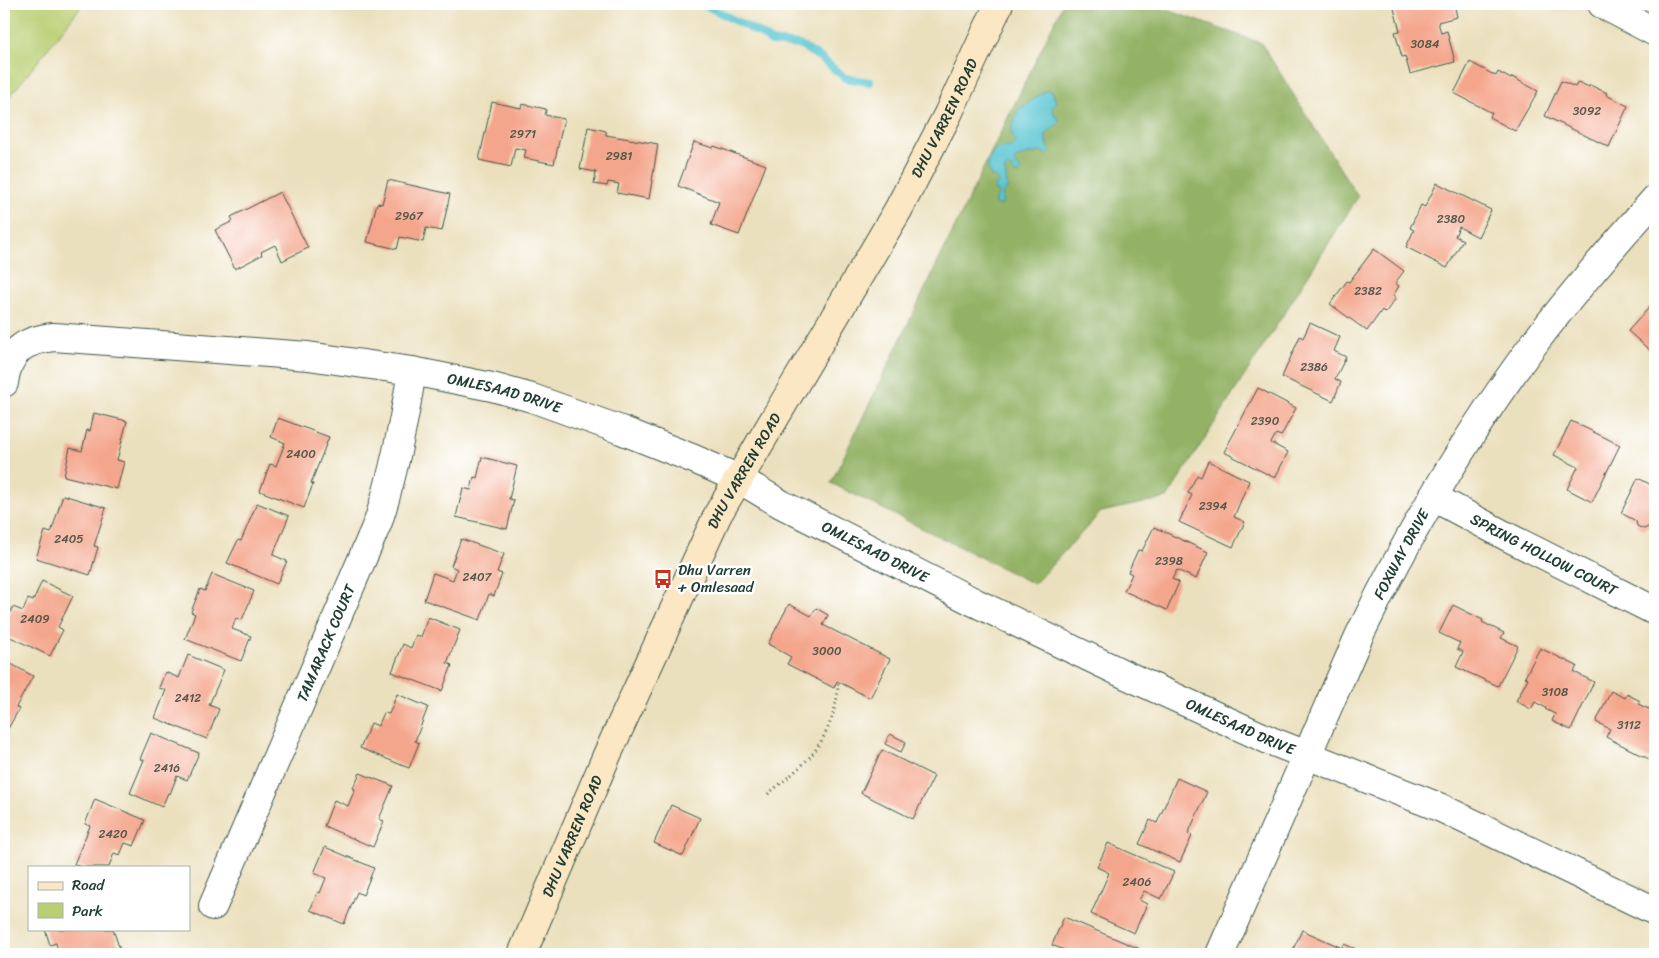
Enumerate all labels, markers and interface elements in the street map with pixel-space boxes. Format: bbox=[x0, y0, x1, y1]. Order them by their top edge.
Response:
house number: 3084 bbox=[1411, 33, 1440, 55]
street label: DHU VARREN ROAD bbox=[904, 54, 985, 183]
house number: 3092 bbox=[1573, 100, 1601, 122]
house number: 2971 bbox=[510, 123, 536, 145]
house number: 2981 bbox=[606, 145, 632, 167]
house number: 2967 bbox=[395, 205, 424, 227]
house number: 2380 bbox=[1437, 208, 1466, 230]
house number: 2382 bbox=[1354, 280, 1382, 302]
house number: 2386 bbox=[1300, 356, 1328, 378]
street label: OMLESAAD DRIVE bbox=[445, 365, 567, 421]
street label: DHU VARREN ROAD bbox=[700, 408, 788, 533]
house number: 2390 bbox=[1251, 410, 1280, 432]
house number: 2400 bbox=[286, 443, 316, 465]
house number: 2394 bbox=[1199, 495, 1228, 517]
street label: FOXWAY DRIVE bbox=[1366, 503, 1437, 604]
street label: SPRING HOLLOW COURT bbox=[1466, 506, 1623, 604]
street label: OMLESAAD DRIVE bbox=[817, 514, 935, 591]
house number: 2405 bbox=[54, 528, 84, 550]
house number: 2398 bbox=[1155, 550, 1183, 572]
place label: Dhu Varren + Omlesaad bbox=[677, 557, 755, 600]
house number: 2407 bbox=[463, 566, 493, 588]
bus stop icon: Dhu Varren + Omlesaad bbox=[652, 568, 674, 590]
street label: TAMARACK COURT bbox=[289, 579, 363, 706]
house number: 2409 bbox=[20, 608, 50, 630]
house number: 3000 bbox=[812, 640, 842, 662]
house number: 3108 bbox=[1542, 681, 1568, 703]
house number: 2412 bbox=[175, 687, 201, 709]
street label: OMLESAAD DRIVE bbox=[1181, 691, 1301, 763]
house number: 3112 bbox=[1617, 714, 1641, 736]
house number: 2416 bbox=[154, 757, 180, 779]
street label: DHU VARREN ROAD bbox=[535, 771, 610, 902]
house number: 2420 bbox=[99, 823, 128, 845]
legend bbox=[28, 866, 190, 930]
house number: 2406 bbox=[1123, 871, 1152, 893]
text: Road bbox=[72, 872, 105, 898]
text: Park bbox=[72, 898, 103, 924]

